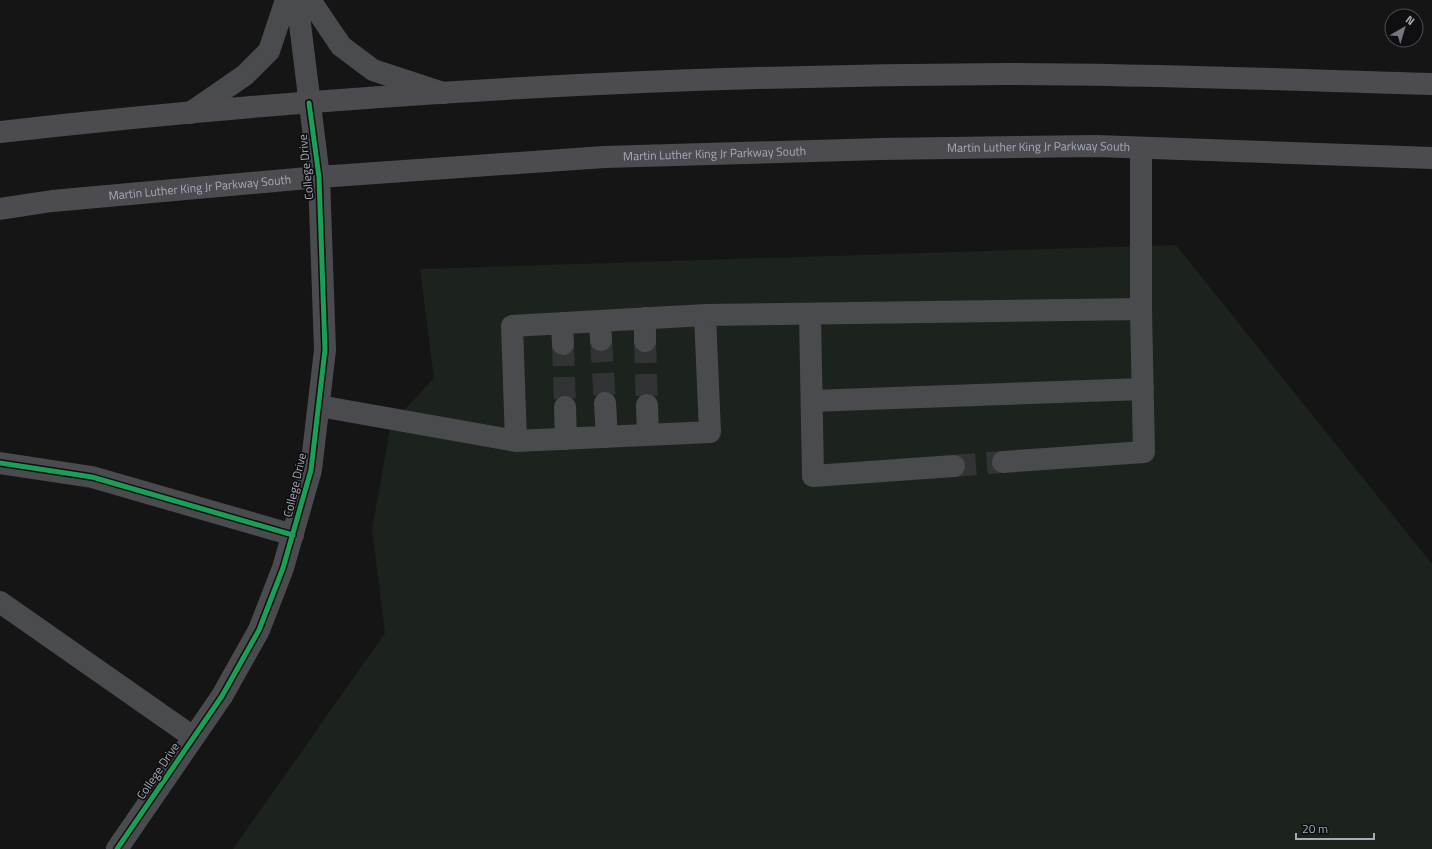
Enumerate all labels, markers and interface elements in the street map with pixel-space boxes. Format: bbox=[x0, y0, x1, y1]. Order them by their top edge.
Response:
north arrow bbox=[1384, 8, 1424, 48]
text: N bbox=[1402, 11, 1418, 29]
street label: College Drive bbox=[293, 134, 318, 201]
street label: Martin Luther King Jr Parkway South bbox=[947, 136, 1130, 157]
street label: Martin Luther King Jr Parkway South bbox=[623, 141, 806, 165]
street label: Martin Luther King Jr Parkway South bbox=[108, 170, 292, 205]
street label: College Drive bbox=[278, 451, 311, 519]
street label: College Drive bbox=[131, 738, 184, 803]
scale bar bbox=[1296, 815, 1374, 841]
text: 20 m bbox=[1302, 819, 1328, 838]

